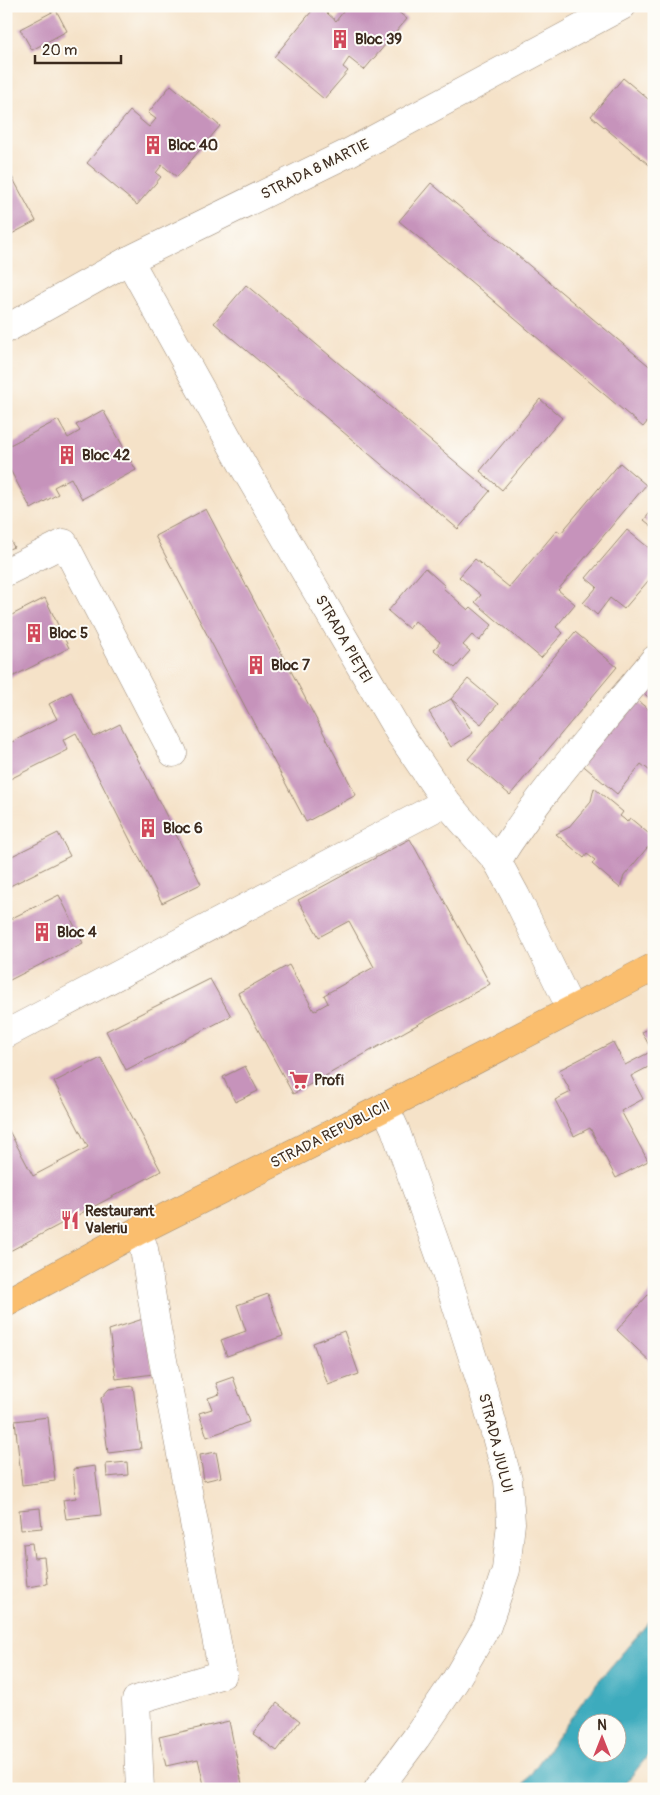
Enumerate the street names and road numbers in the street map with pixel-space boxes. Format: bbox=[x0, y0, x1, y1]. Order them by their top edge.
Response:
street label: STRADA 8 MARTIE bbox=[258, 135, 373, 204]
street label: STRADA PIEȚEI bbox=[311, 592, 376, 687]
street label: STRADA REPUBLICII bbox=[267, 1096, 393, 1173]
street label: STRADA JIULUI bbox=[474, 1391, 517, 1495]

